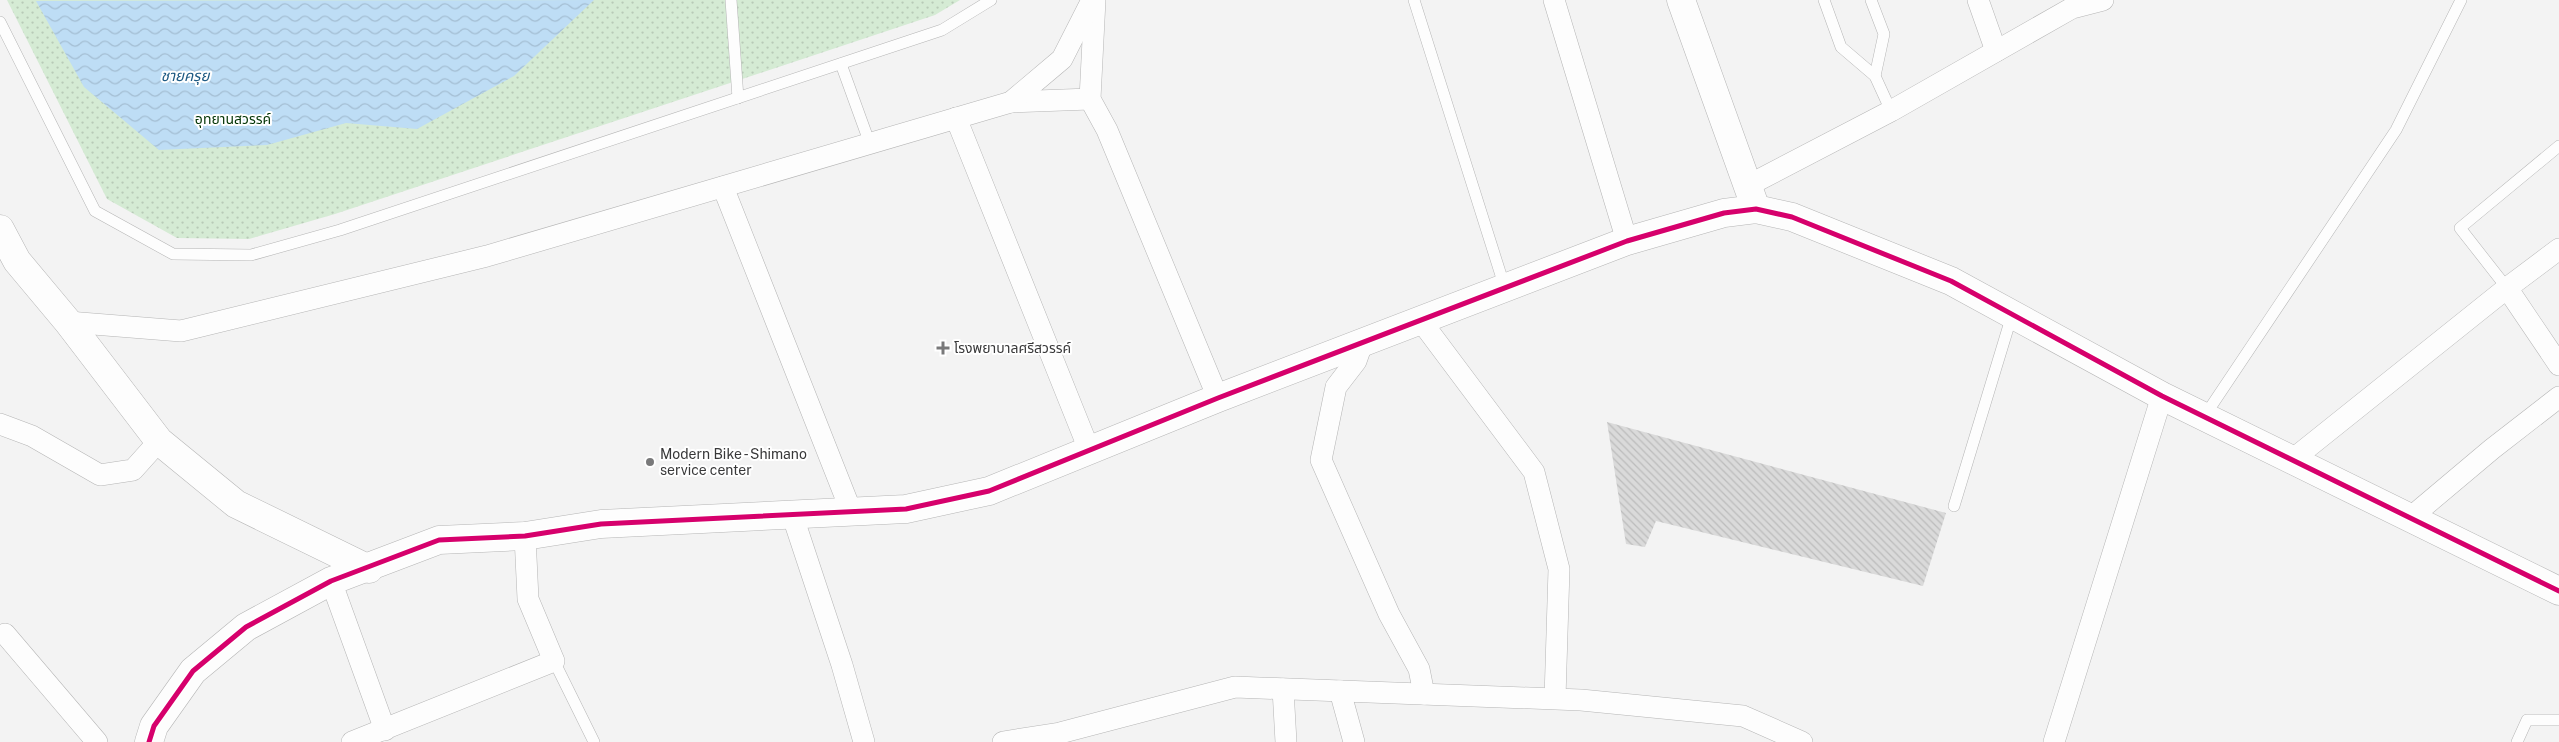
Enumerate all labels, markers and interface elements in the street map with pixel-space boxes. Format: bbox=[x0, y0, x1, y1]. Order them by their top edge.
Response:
water label: ชายครุย bbox=[161, 67, 210, 85]
park label: อุทยานสวรรค์ bbox=[195, 111, 271, 128]
place label: โรงพยาบาลศรีสวรรค์ bbox=[954, 340, 1071, 356]
marker: โรงพยาบาลศรีสวรรค์ bbox=[936, 341, 950, 355]
place label: Modern Bike - Shimano service center bbox=[660, 446, 807, 478]
marker: Modern Bike - Shimano service center bbox=[644, 456, 656, 468]

